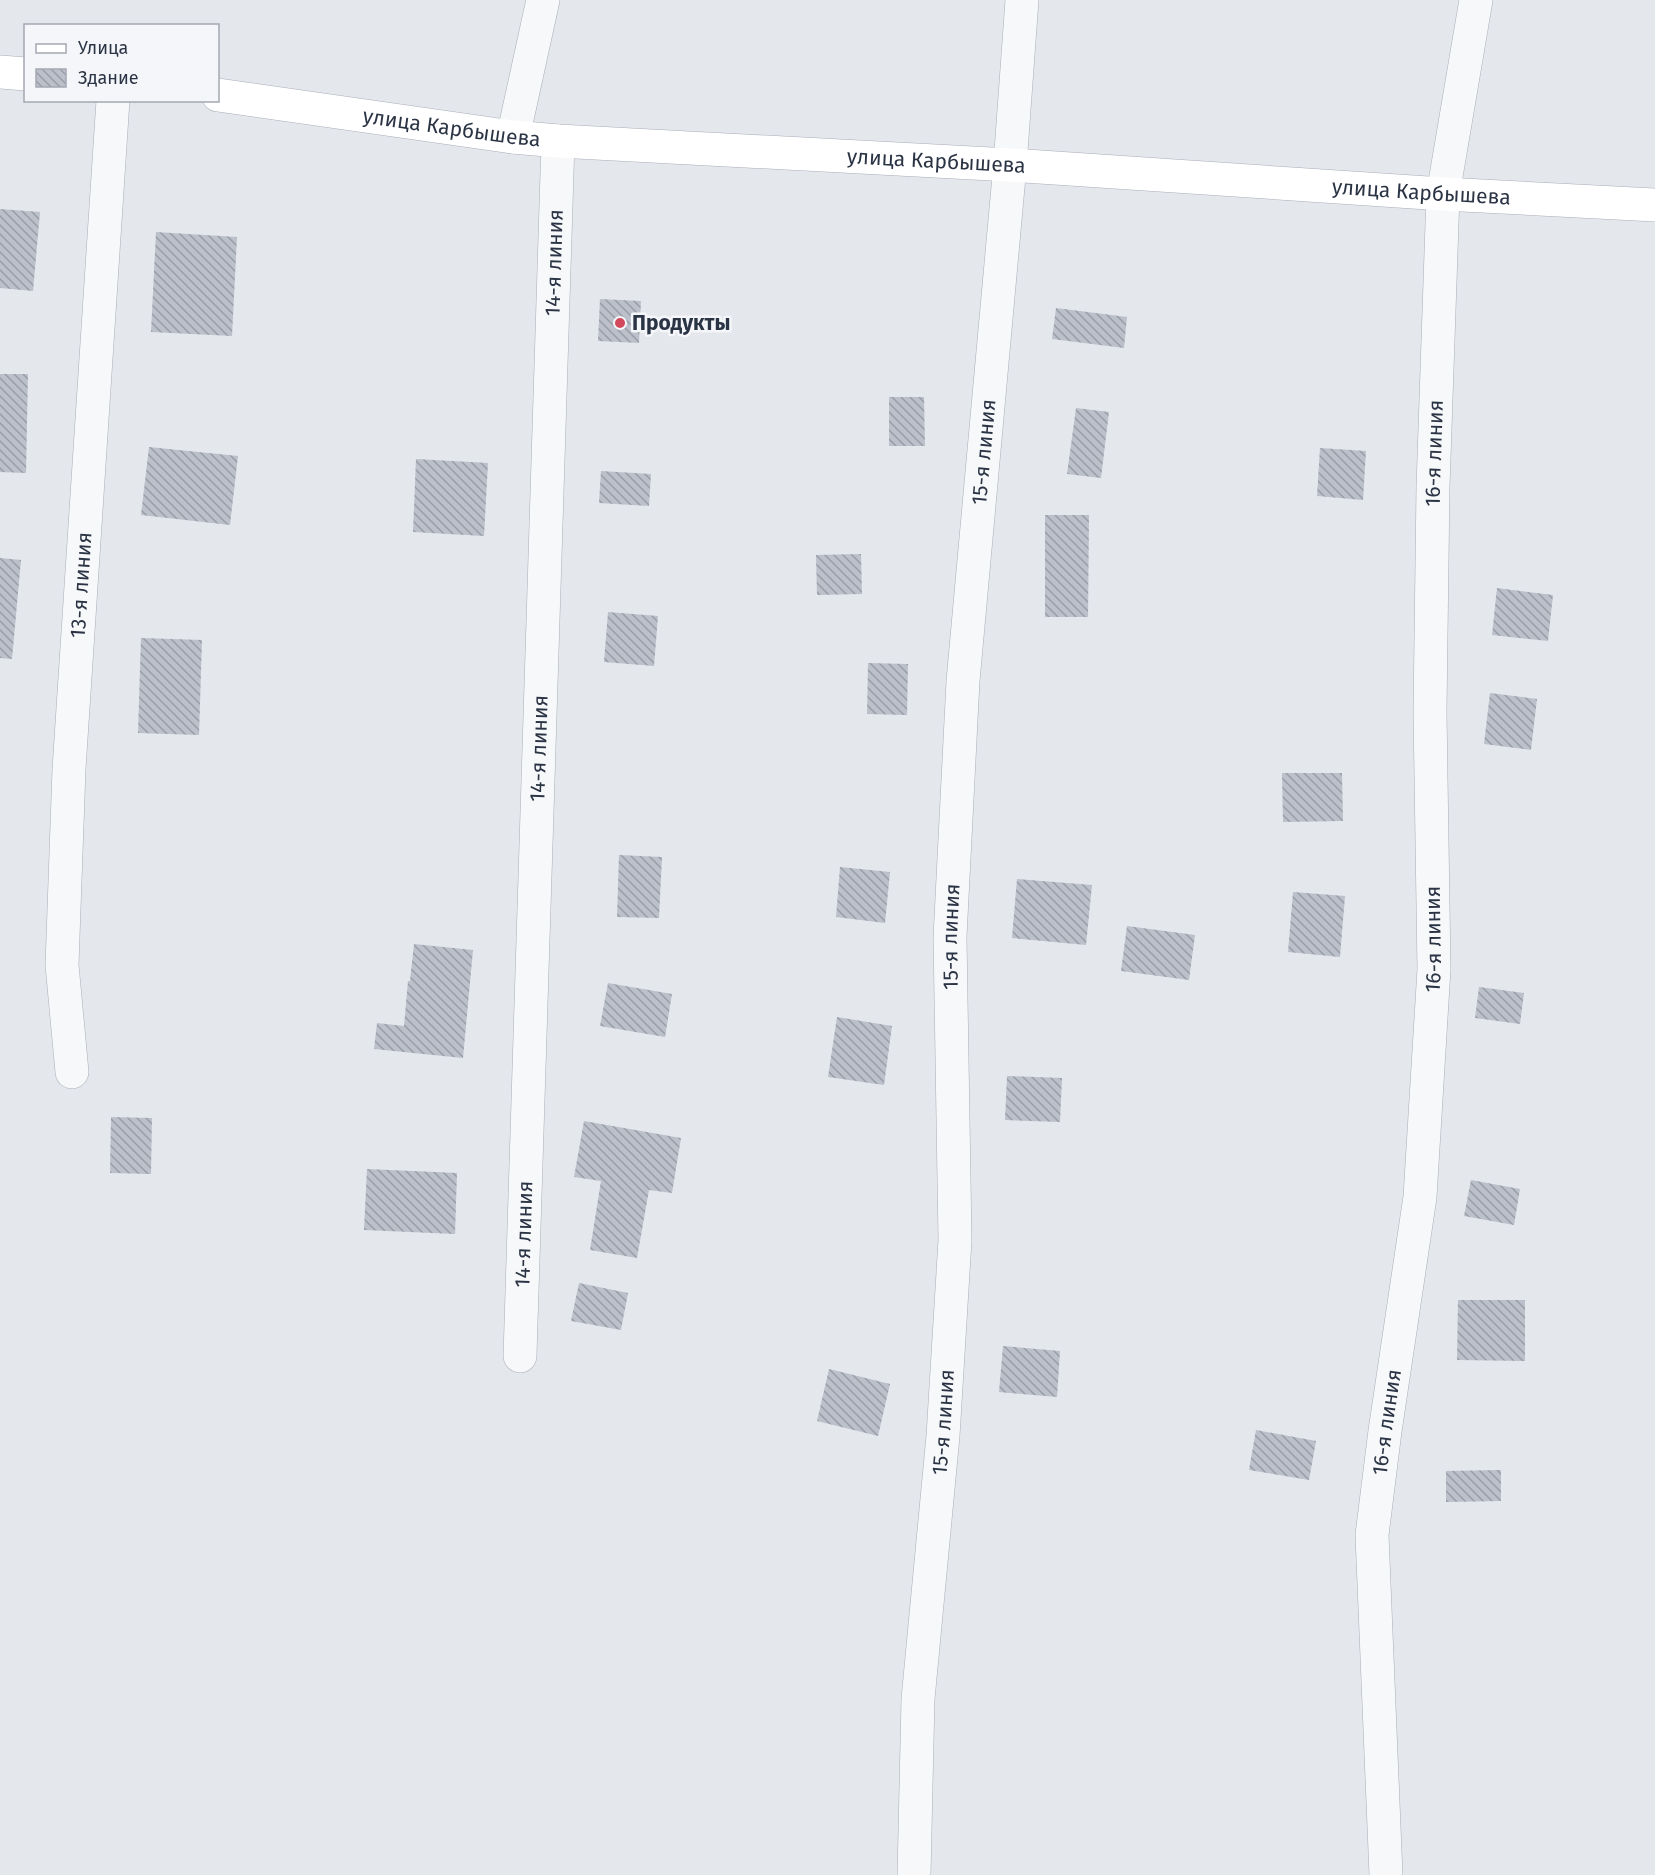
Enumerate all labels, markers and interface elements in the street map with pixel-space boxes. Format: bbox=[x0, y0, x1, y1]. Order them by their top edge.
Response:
legend bbox=[24, 24, 219, 102]
text: Улица bbox=[78, 37, 128, 59]
text: Здание bbox=[78, 67, 139, 89]
street label: улица Карбышева bbox=[361, 103, 542, 152]
street label: улица Карбышева bbox=[846, 143, 1027, 179]
street label: улица Карбышева bbox=[1331, 174, 1511, 210]
street label: 14-я линия bbox=[540, 209, 569, 316]
place label: Продукты bbox=[632, 310, 730, 336]
marker: Продукты bbox=[613, 316, 627, 330]
street label: 15-я линия bbox=[966, 398, 1002, 506]
street label: 16-я линия bbox=[1420, 399, 1449, 507]
street label: 13-я линия bbox=[65, 531, 98, 639]
street label: 14-я линия bbox=[524, 694, 554, 802]
street label: 15-я линия bbox=[937, 883, 966, 990]
street label: 16-я линия bbox=[1420, 885, 1447, 993]
street label: 14-я линия bbox=[509, 1180, 538, 1288]
street label: 16-я линия bbox=[1367, 1367, 1407, 1477]
street label: 15-я линия bbox=[926, 1368, 960, 1476]

